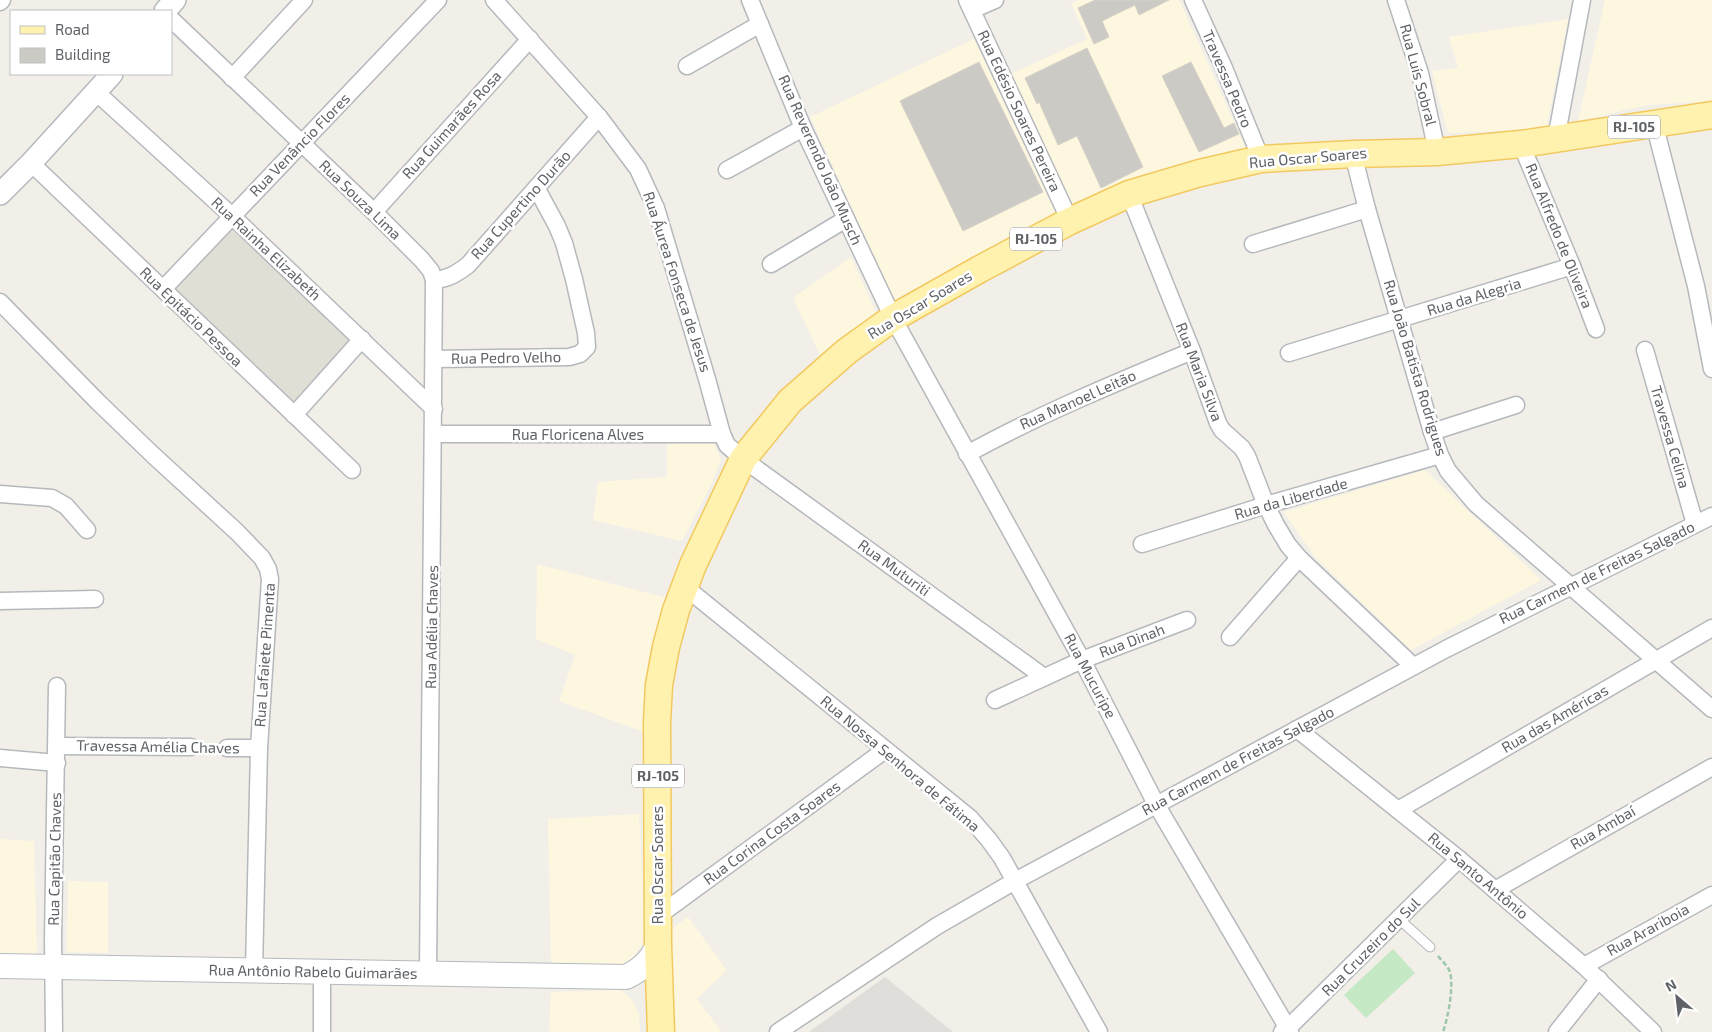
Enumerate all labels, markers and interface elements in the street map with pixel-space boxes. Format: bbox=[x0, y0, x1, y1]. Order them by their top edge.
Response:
legend bbox=[10, 10, 172, 75]
text: Road bbox=[55, 20, 90, 38]
street label: Rua Luís Sobral bbox=[1397, 22, 1441, 128]
street label: Rua Edésio Soares Pereira bbox=[974, 27, 1065, 194]
street label: Travessa Pedro bbox=[1199, 27, 1257, 130]
text: Building bbox=[55, 45, 111, 63]
street label: Rua Guimarães Rosa bbox=[398, 67, 505, 182]
street label: Rua Reverendo João Musch bbox=[775, 72, 867, 247]
street label: Rua Venâncio Flores bbox=[245, 89, 353, 200]
road number: RJ-105 bbox=[1608, 115, 1660, 138]
street label: Rua Oscar Soares bbox=[1248, 143, 1368, 171]
street label: Rua Cupertino Durão bbox=[467, 146, 574, 263]
street label: Rua Souza Lima bbox=[316, 156, 405, 243]
street label: Rua Alfredo de Oliveira bbox=[1523, 160, 1597, 311]
street label: Rua Áurea Fonseca de Jesus bbox=[640, 189, 716, 374]
street label: Rua Rainha Elizabeth bbox=[208, 193, 325, 304]
road number: RJ-105 bbox=[1010, 228, 1062, 250]
street label: Rua Epitácio Pessoa bbox=[137, 263, 247, 370]
street label: Rua Oscar Soares bbox=[864, 266, 975, 342]
street label: Rua da Alegria bbox=[1425, 273, 1523, 319]
street label: Rua João Batista Rodrigues bbox=[1381, 277, 1451, 458]
street label: Rua Maria Silva bbox=[1173, 320, 1227, 424]
street label: Rua Pedro Velho bbox=[451, 347, 561, 367]
street label: Rua Manoel Leitão bbox=[1017, 365, 1139, 433]
street label: Travessa Celina bbox=[1648, 383, 1694, 490]
street label: Rua Floricena Alves bbox=[512, 425, 644, 443]
street label: Rua da Liberdade bbox=[1232, 473, 1349, 523]
street label: Rua Carmem de Freitas Salgado bbox=[1496, 517, 1697, 627]
street label: Rua Muturiti bbox=[855, 535, 934, 599]
street label: Rua Adélia Chaves bbox=[421, 565, 441, 689]
street label: Rua Lafaiete Pimenta bbox=[250, 582, 278, 728]
street label: Rua Dinah bbox=[1096, 619, 1167, 661]
street label: Rua Mucuripe bbox=[1061, 630, 1121, 721]
street label: Rua das Américas bbox=[1498, 680, 1611, 756]
street label: Rua Nossa Senhora de Fátima bbox=[817, 691, 984, 835]
street label: Rua Carmem de Freitas Salgado bbox=[1138, 702, 1337, 819]
street label: Travessa Amélia Chaves bbox=[76, 736, 240, 756]
road number: RJ-105 bbox=[632, 764, 684, 788]
street label: Rua Corina Costa Soares bbox=[699, 776, 844, 888]
street label: Rua Capitão Chaves bbox=[44, 792, 64, 926]
street label: Rua Ambaí bbox=[1567, 801, 1639, 853]
street label: Rua Oscar Soares bbox=[648, 806, 666, 924]
street label: Rua Santo Antônio bbox=[1425, 828, 1532, 922]
street label: Rua Cruzeiro do Sul bbox=[1317, 893, 1424, 999]
street label: Rua Arariboia bbox=[1603, 899, 1692, 959]
street label: Rua Antônio Rabelo Guimarães bbox=[208, 960, 418, 982]
north arrow bbox=[1652, 972, 1702, 1022]
text: N bbox=[1662, 975, 1679, 995]

